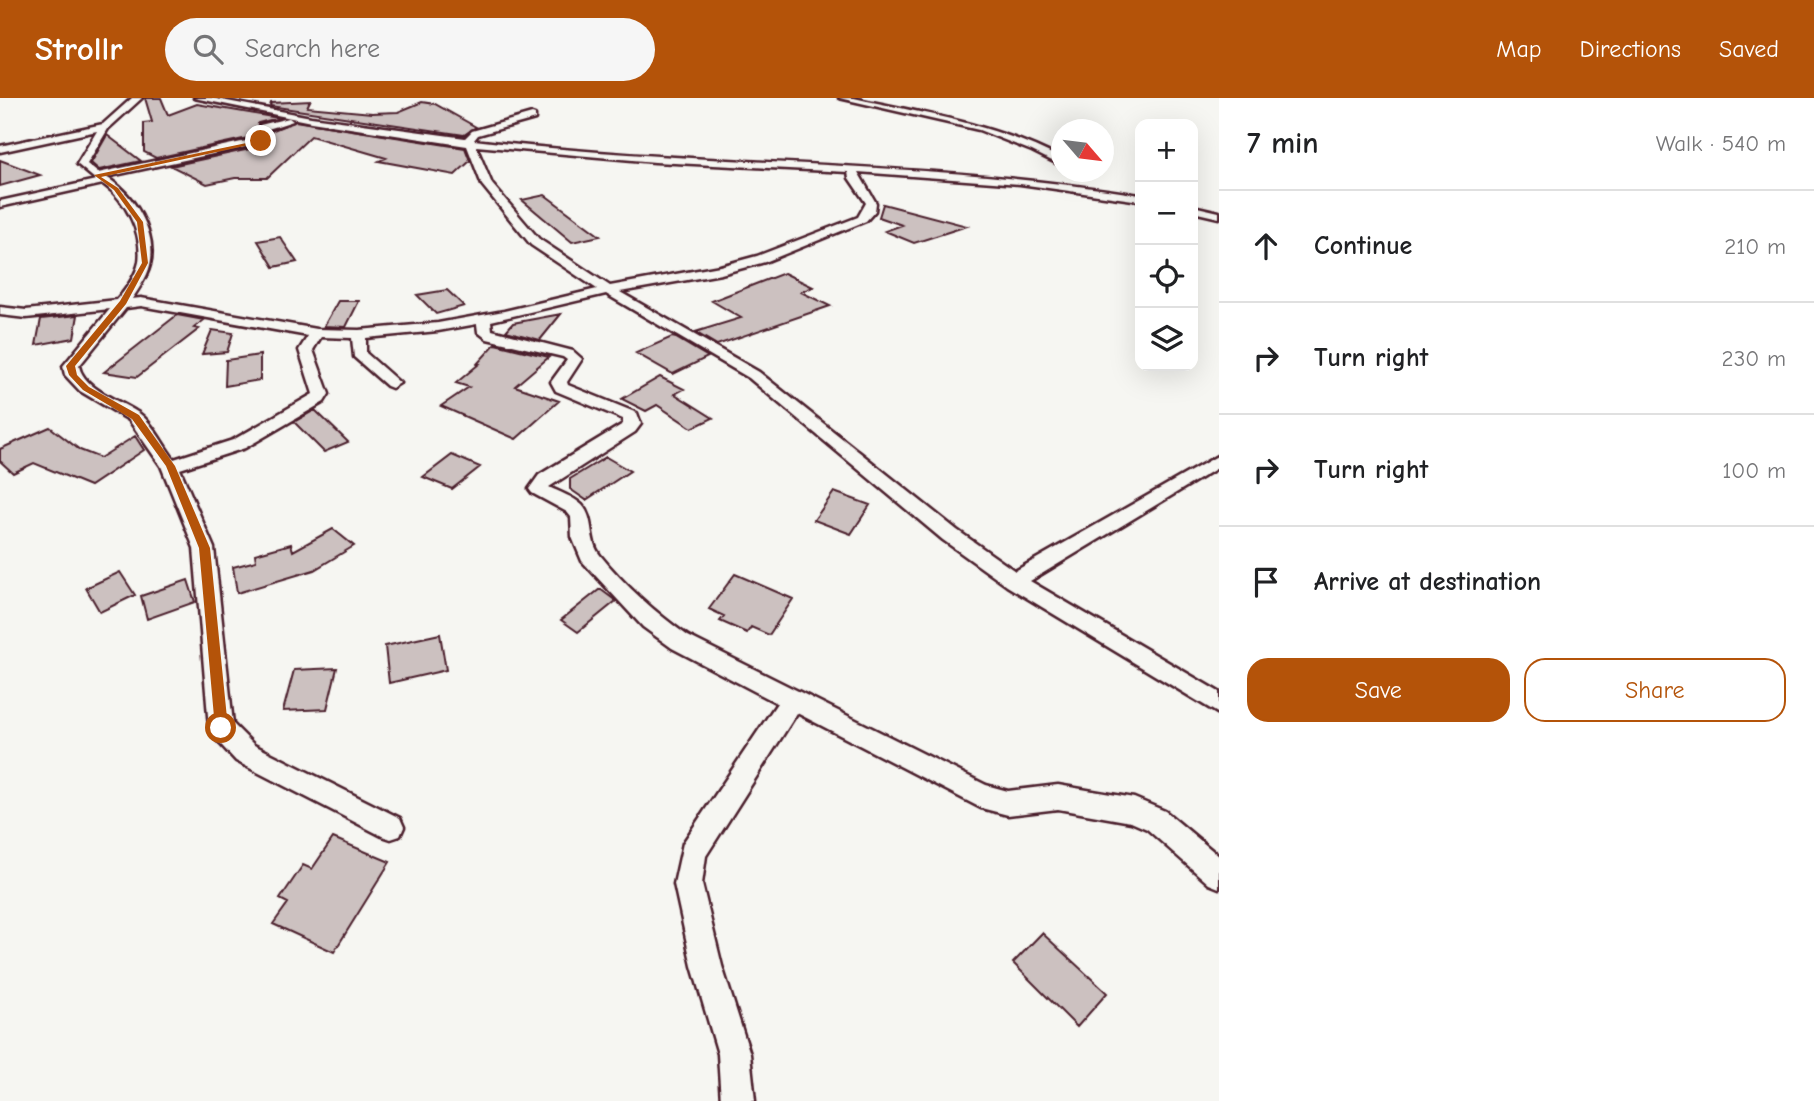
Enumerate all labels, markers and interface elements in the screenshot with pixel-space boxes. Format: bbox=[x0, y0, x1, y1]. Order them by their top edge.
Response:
search box bbox=[165, 18, 655, 81]
text: Strollr bbox=[35, 30, 123, 68]
icon: search bbox=[189, 30, 227, 68]
text: Search here bbox=[245, 34, 380, 64]
text: Map bbox=[1496, 35, 1542, 63]
text: Directions bbox=[1580, 35, 1681, 63]
text: Saved bbox=[1719, 35, 1779, 63]
north arrow bbox=[1051, 119, 1114, 182]
map controls bbox=[1135, 119, 1198, 371]
button: + bbox=[1135, 119, 1198, 182]
route end bbox=[245, 125, 276, 156]
text: 7 min bbox=[1247, 126, 1319, 161]
text: Walk · 540 m bbox=[1656, 130, 1786, 157]
button: − bbox=[1135, 182, 1198, 245]
icon: ahead bbox=[1247, 227, 1285, 265]
text: Continue bbox=[1314, 231, 1412, 261]
text: 210 m bbox=[1724, 233, 1786, 260]
button: locate bbox=[1135, 245, 1198, 308]
button: layers bbox=[1135, 308, 1198, 371]
icon: right bbox=[1247, 339, 1285, 377]
text: Turn right bbox=[1314, 343, 1428, 373]
text: 230 m bbox=[1722, 345, 1786, 372]
icon: right bbox=[1247, 451, 1285, 489]
text: Turn right bbox=[1314, 455, 1428, 485]
text: 100 m bbox=[1722, 457, 1786, 484]
icon: arrive bbox=[1247, 563, 1285, 601]
text: Arrive at destination bbox=[1314, 567, 1541, 597]
button: Save bbox=[1247, 658, 1510, 722]
button: Share bbox=[1524, 658, 1786, 722]
route start bbox=[205, 712, 236, 743]

